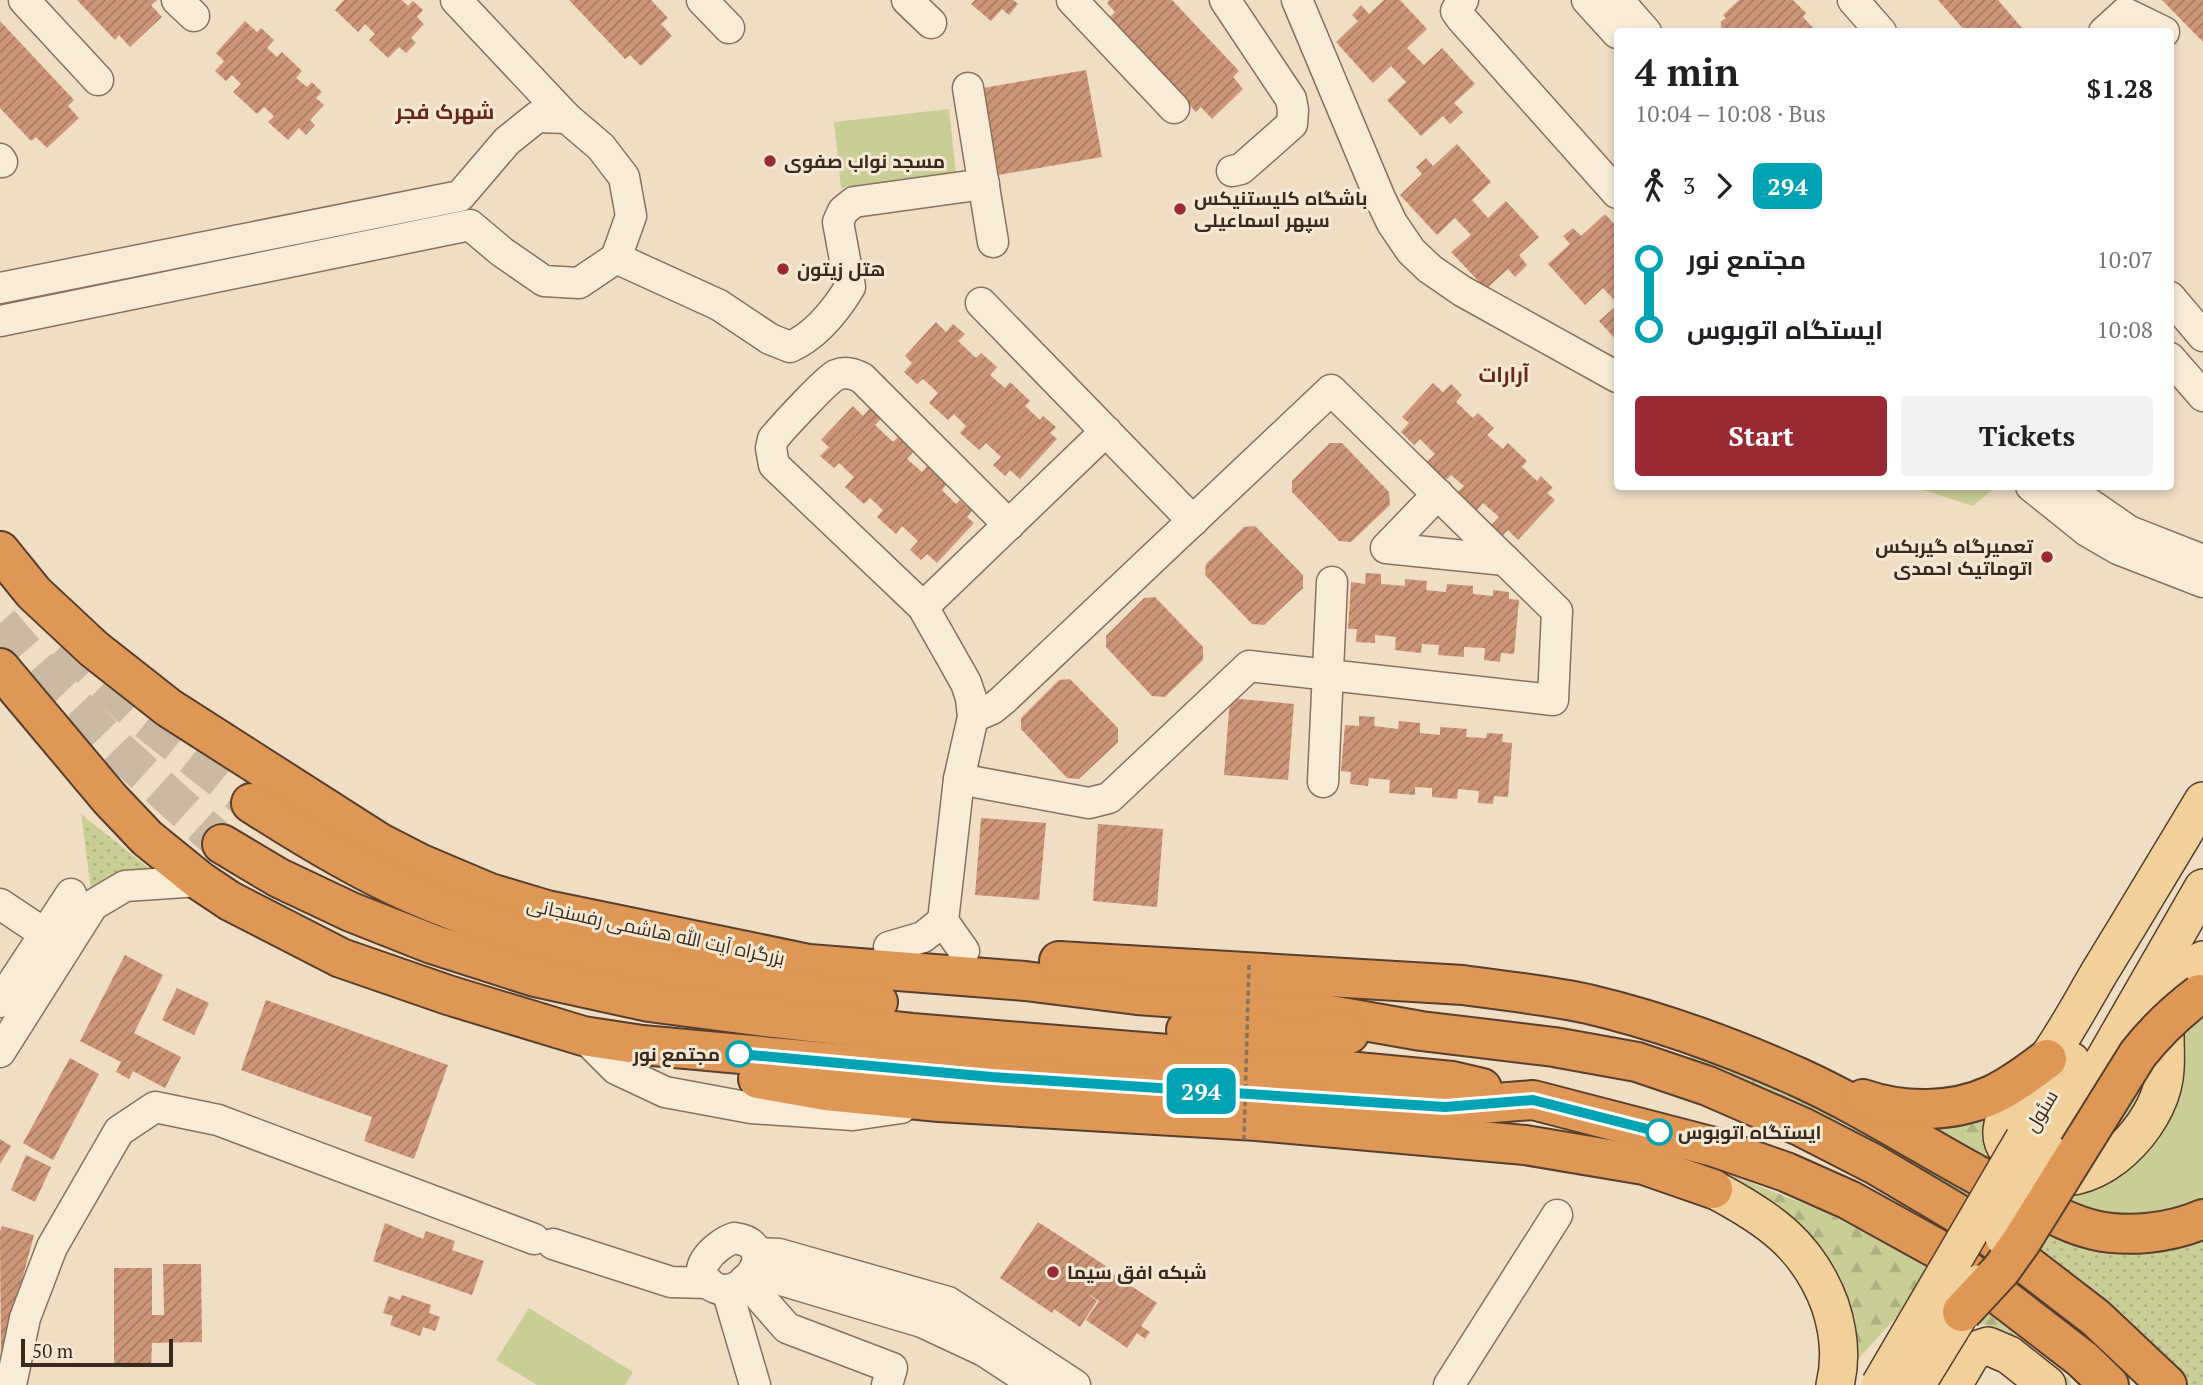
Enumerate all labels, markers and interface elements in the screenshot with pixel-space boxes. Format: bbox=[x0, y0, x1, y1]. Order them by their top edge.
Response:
text: 4 min bbox=[1635, 47, 1739, 97]
text: $1.28 bbox=[2087, 71, 2153, 105]
district label: شهرک فجر bbox=[395, 97, 494, 125]
text: 10:04 – 10:08 · Bus bbox=[1635, 98, 1826, 129]
place label: مسجد نواب صفوی bbox=[784, 148, 945, 173]
marker: مسجد نواب صفوی bbox=[762, 153, 778, 169]
icon: walk bbox=[1635, 167, 1673, 205]
icon: forward bbox=[1705, 167, 1743, 205]
text: 3 bbox=[1683, 170, 1695, 201]
text: 294 bbox=[1767, 170, 1808, 202]
place label: باشگاه کلیستنیکس سپهر اسماعیلی bbox=[1194, 185, 1367, 233]
marker: باشگاه کلیستنیکس سپهر اسماعیلی bbox=[1172, 201, 1188, 217]
text: مجتمع نور bbox=[1687, 242, 1806, 276]
text: 10:07 bbox=[2096, 244, 2153, 275]
place label: هتل زیتون bbox=[797, 256, 885, 282]
marker: هتل زیتون bbox=[775, 261, 791, 277]
text: ایستگاه اتوبوس bbox=[1687, 312, 1883, 346]
text: 10:08 bbox=[2096, 314, 2153, 345]
district label: آرارات bbox=[1479, 360, 1530, 388]
button: Start bbox=[1635, 396, 1887, 476]
button: Tickets bbox=[1901, 396, 2153, 476]
place label: تعمیرگاه گیربکس اتوماتیک احمدی bbox=[1875, 533, 2034, 580]
marker: تعمیرگاه گیربکس اتوماتیک احمدی bbox=[2039, 549, 2055, 565]
street label: بزرگراه آیت الله هاشمی رفسنجانی bbox=[525, 891, 787, 970]
place label: مجتمع نور bbox=[632, 1041, 720, 1068]
marker: مجتمع نور bbox=[726, 1041, 752, 1067]
line badge: 294 bbox=[1161, 1068, 1241, 1114]
text: 294 bbox=[1181, 1075, 1221, 1107]
street label: سئول bbox=[2018, 1085, 2063, 1136]
marker: ایستگاه اتوبوس bbox=[1646, 1119, 1672, 1145]
place label: ایستگاه اتوبوس bbox=[1678, 1119, 1821, 1144]
place label: شبکه افق سیما bbox=[1067, 1259, 1207, 1284]
marker: شبکه افق سیما bbox=[1045, 1264, 1061, 1280]
scale bar bbox=[21, 1336, 173, 1368]
text: 50 m bbox=[32, 1338, 73, 1363]

